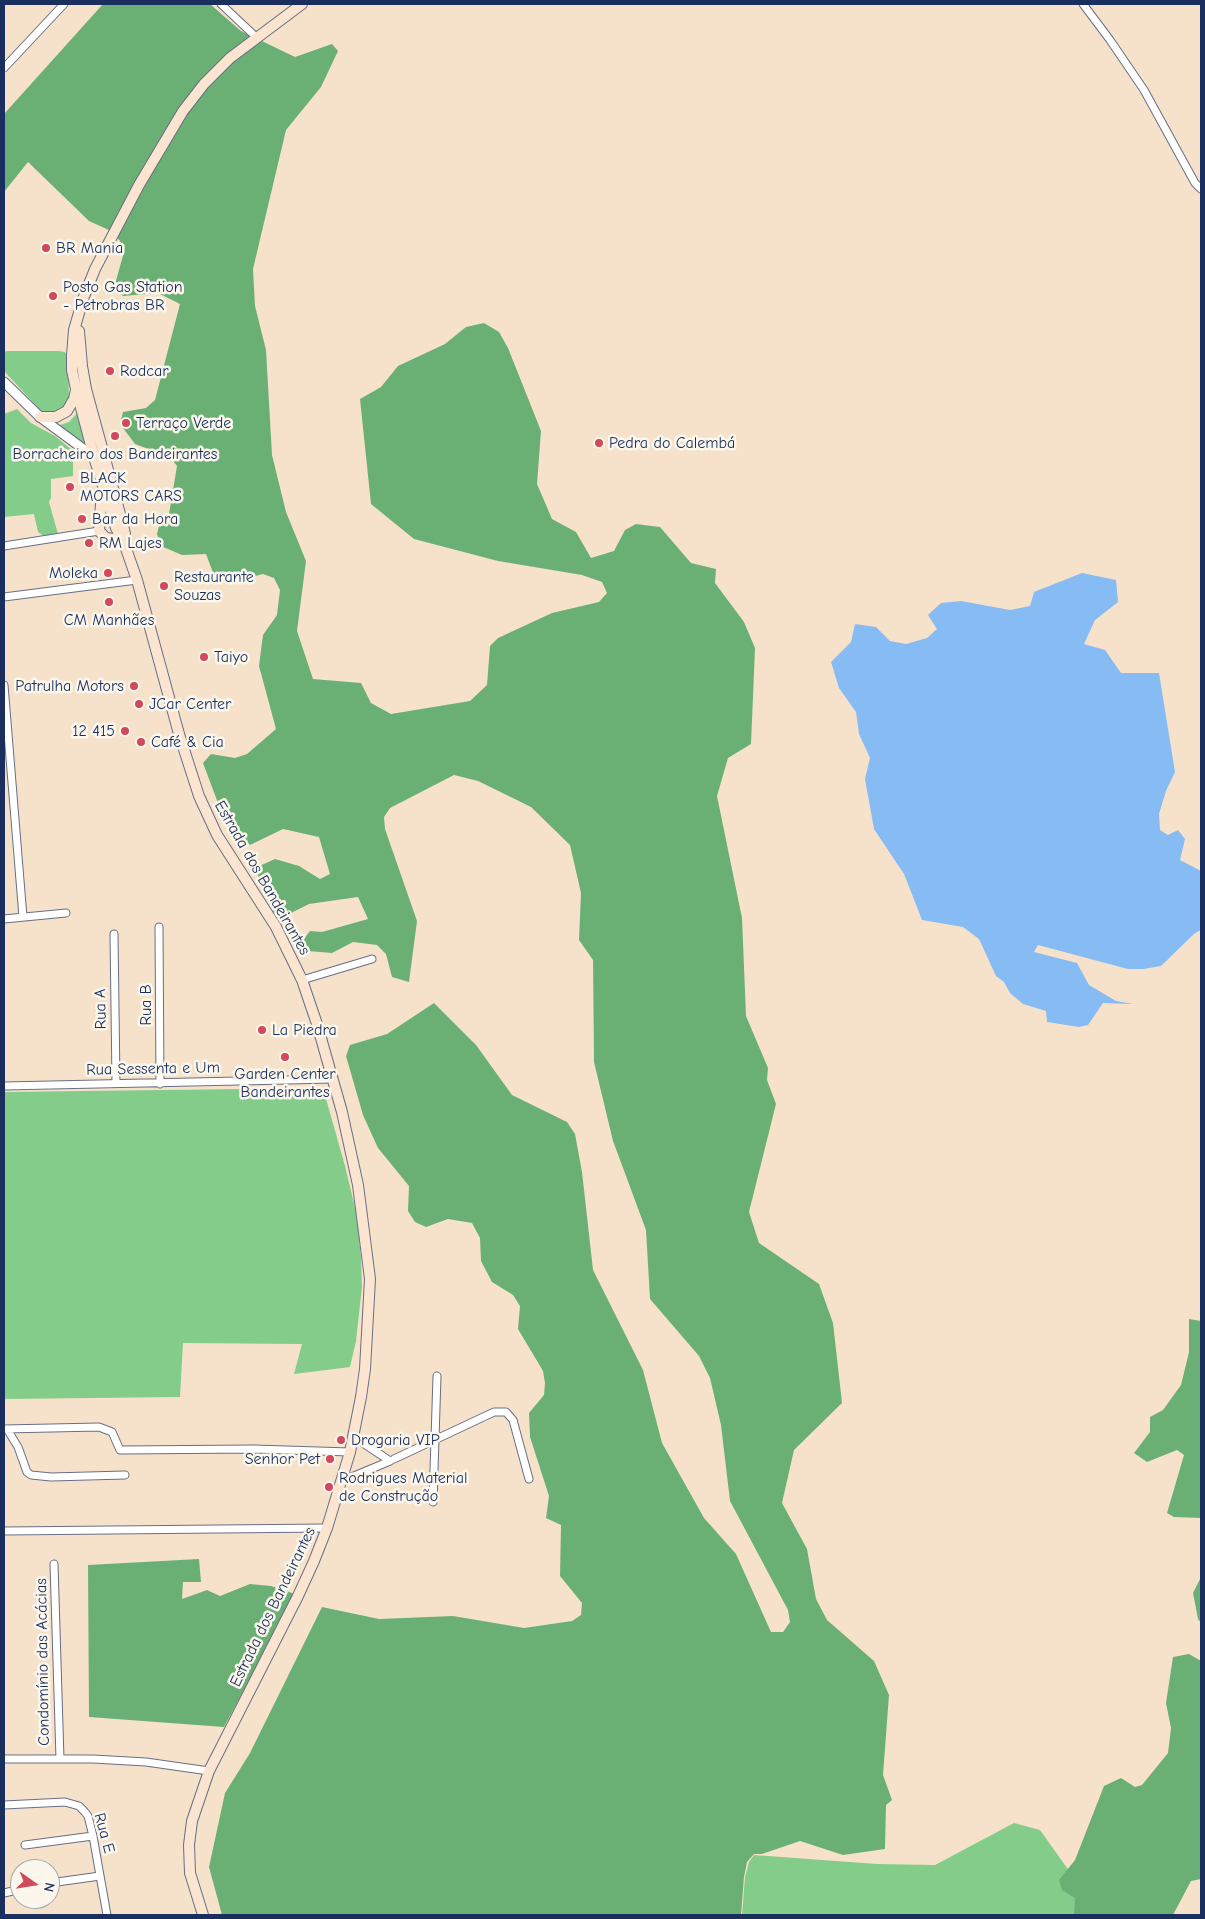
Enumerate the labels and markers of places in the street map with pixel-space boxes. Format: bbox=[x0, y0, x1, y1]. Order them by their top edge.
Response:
place label: BR Mania bbox=[56, 238, 123, 258]
marker: BR Mania bbox=[40, 242, 52, 254]
place label: Posto Gas Station - Petrobras BR bbox=[63, 277, 183, 315]
marker: Posto Gas Station - Petrobras BR bbox=[47, 290, 59, 302]
place label: Rodcar bbox=[120, 361, 169, 381]
marker: Rodcar bbox=[104, 365, 116, 377]
place label: Terraço Verde bbox=[136, 413, 231, 433]
marker: Terraço Verde bbox=[120, 417, 132, 429]
marker: Borracheiro dos Bandeirantes bbox=[109, 430, 121, 442]
place label: Pedra do Calembá bbox=[609, 433, 735, 453]
marker: Pedra do Calembá bbox=[593, 437, 605, 449]
place label: Borracheiro dos Bandeirantes bbox=[13, 444, 217, 464]
place label: BLACK MOTORS CARS bbox=[80, 468, 182, 506]
marker: BLACK MOTORS CARS bbox=[64, 481, 76, 493]
place label: Bar da Hora bbox=[92, 509, 178, 529]
marker: Bar da Hora bbox=[76, 513, 88, 525]
place label: RM Lajes bbox=[99, 533, 162, 553]
marker: RM Lajes bbox=[83, 537, 95, 549]
place label: Moleka bbox=[49, 563, 98, 583]
marker: Moleka bbox=[102, 567, 114, 579]
place label: Restaurante Souzas bbox=[174, 567, 254, 605]
marker: Restaurante Souzas bbox=[158, 580, 170, 592]
marker: CM Manhães bbox=[103, 596, 115, 608]
place label: CM Manhães bbox=[64, 610, 154, 630]
place label: Taiyo bbox=[214, 647, 248, 667]
marker: Taiyo bbox=[198, 651, 210, 663]
place label: Patrulha Motors bbox=[15, 676, 124, 696]
marker: Patrulha Motors bbox=[128, 680, 140, 692]
place label: JCar Center bbox=[149, 694, 231, 714]
marker: JCar Center bbox=[133, 698, 145, 710]
place label: 12 415 bbox=[72, 721, 115, 741]
marker: 12 415 bbox=[119, 725, 131, 737]
place label: Café & Cia bbox=[151, 732, 224, 752]
marker: Café & Cia bbox=[135, 736, 147, 748]
place label: La Piedra bbox=[272, 1020, 337, 1040]
marker: La Piedra bbox=[256, 1024, 268, 1036]
marker: Garden Center Bandeirantes bbox=[279, 1051, 291, 1063]
place label: Garden Center Bandeirantes bbox=[234, 1064, 336, 1102]
place label: Drogaria VIP bbox=[351, 1430, 440, 1450]
marker: Drogaria VIP bbox=[335, 1434, 347, 1446]
place label: Senhor Pet bbox=[245, 1449, 320, 1469]
marker: Senhor Pet bbox=[324, 1453, 336, 1465]
place label: Rodrigues Material de Construção bbox=[339, 1468, 467, 1506]
marker: Rodrigues Material de Construção bbox=[323, 1481, 335, 1493]

